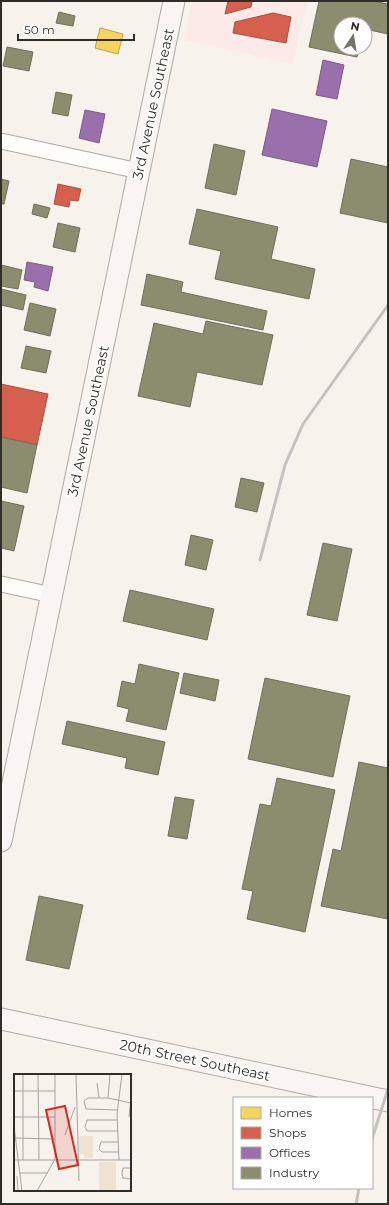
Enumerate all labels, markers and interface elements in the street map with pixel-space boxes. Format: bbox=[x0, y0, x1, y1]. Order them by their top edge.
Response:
scale bar bbox=[18, 16, 134, 42]
north arrow bbox=[333, 16, 373, 56]
text: N bbox=[349, 18, 361, 34]
text: 50 m bbox=[24, 22, 55, 37]
street label: 3rd Avenue Southeast bbox=[128, 27, 178, 181]
street label: 3rd Avenue Southeast bbox=[63, 344, 113, 498]
street label: 20th Street Southeast bbox=[118, 1035, 272, 1085]
inset map bbox=[14, 1074, 131, 1191]
legend bbox=[233, 1097, 373, 1189]
text: Homes bbox=[269, 1105, 312, 1120]
text: Shops bbox=[269, 1125, 306, 1140]
text: Offices bbox=[269, 1145, 310, 1160]
text: Industry bbox=[269, 1165, 319, 1180]

